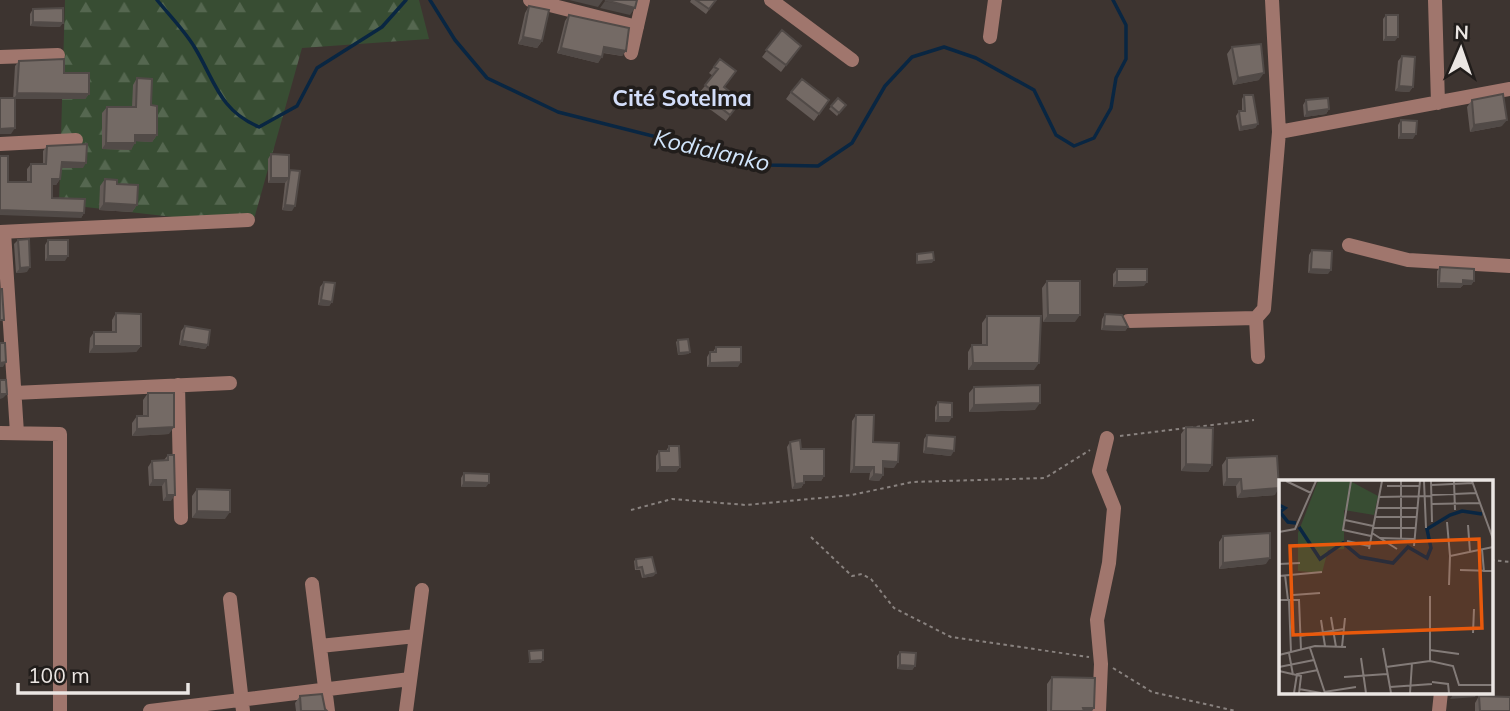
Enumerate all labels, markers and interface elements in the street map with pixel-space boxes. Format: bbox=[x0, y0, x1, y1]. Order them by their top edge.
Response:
north arrow bbox=[1426, 14, 1496, 84]
text: N bbox=[1454, 20, 1469, 44]
district label: Cité Sotelma bbox=[612, 83, 752, 112]
water label: Kodialanko bbox=[651, 123, 773, 177]
inset map bbox=[1279, 480, 1492, 694]
scale bar bbox=[18, 652, 187, 696]
text: 100 m bbox=[28, 662, 90, 688]

